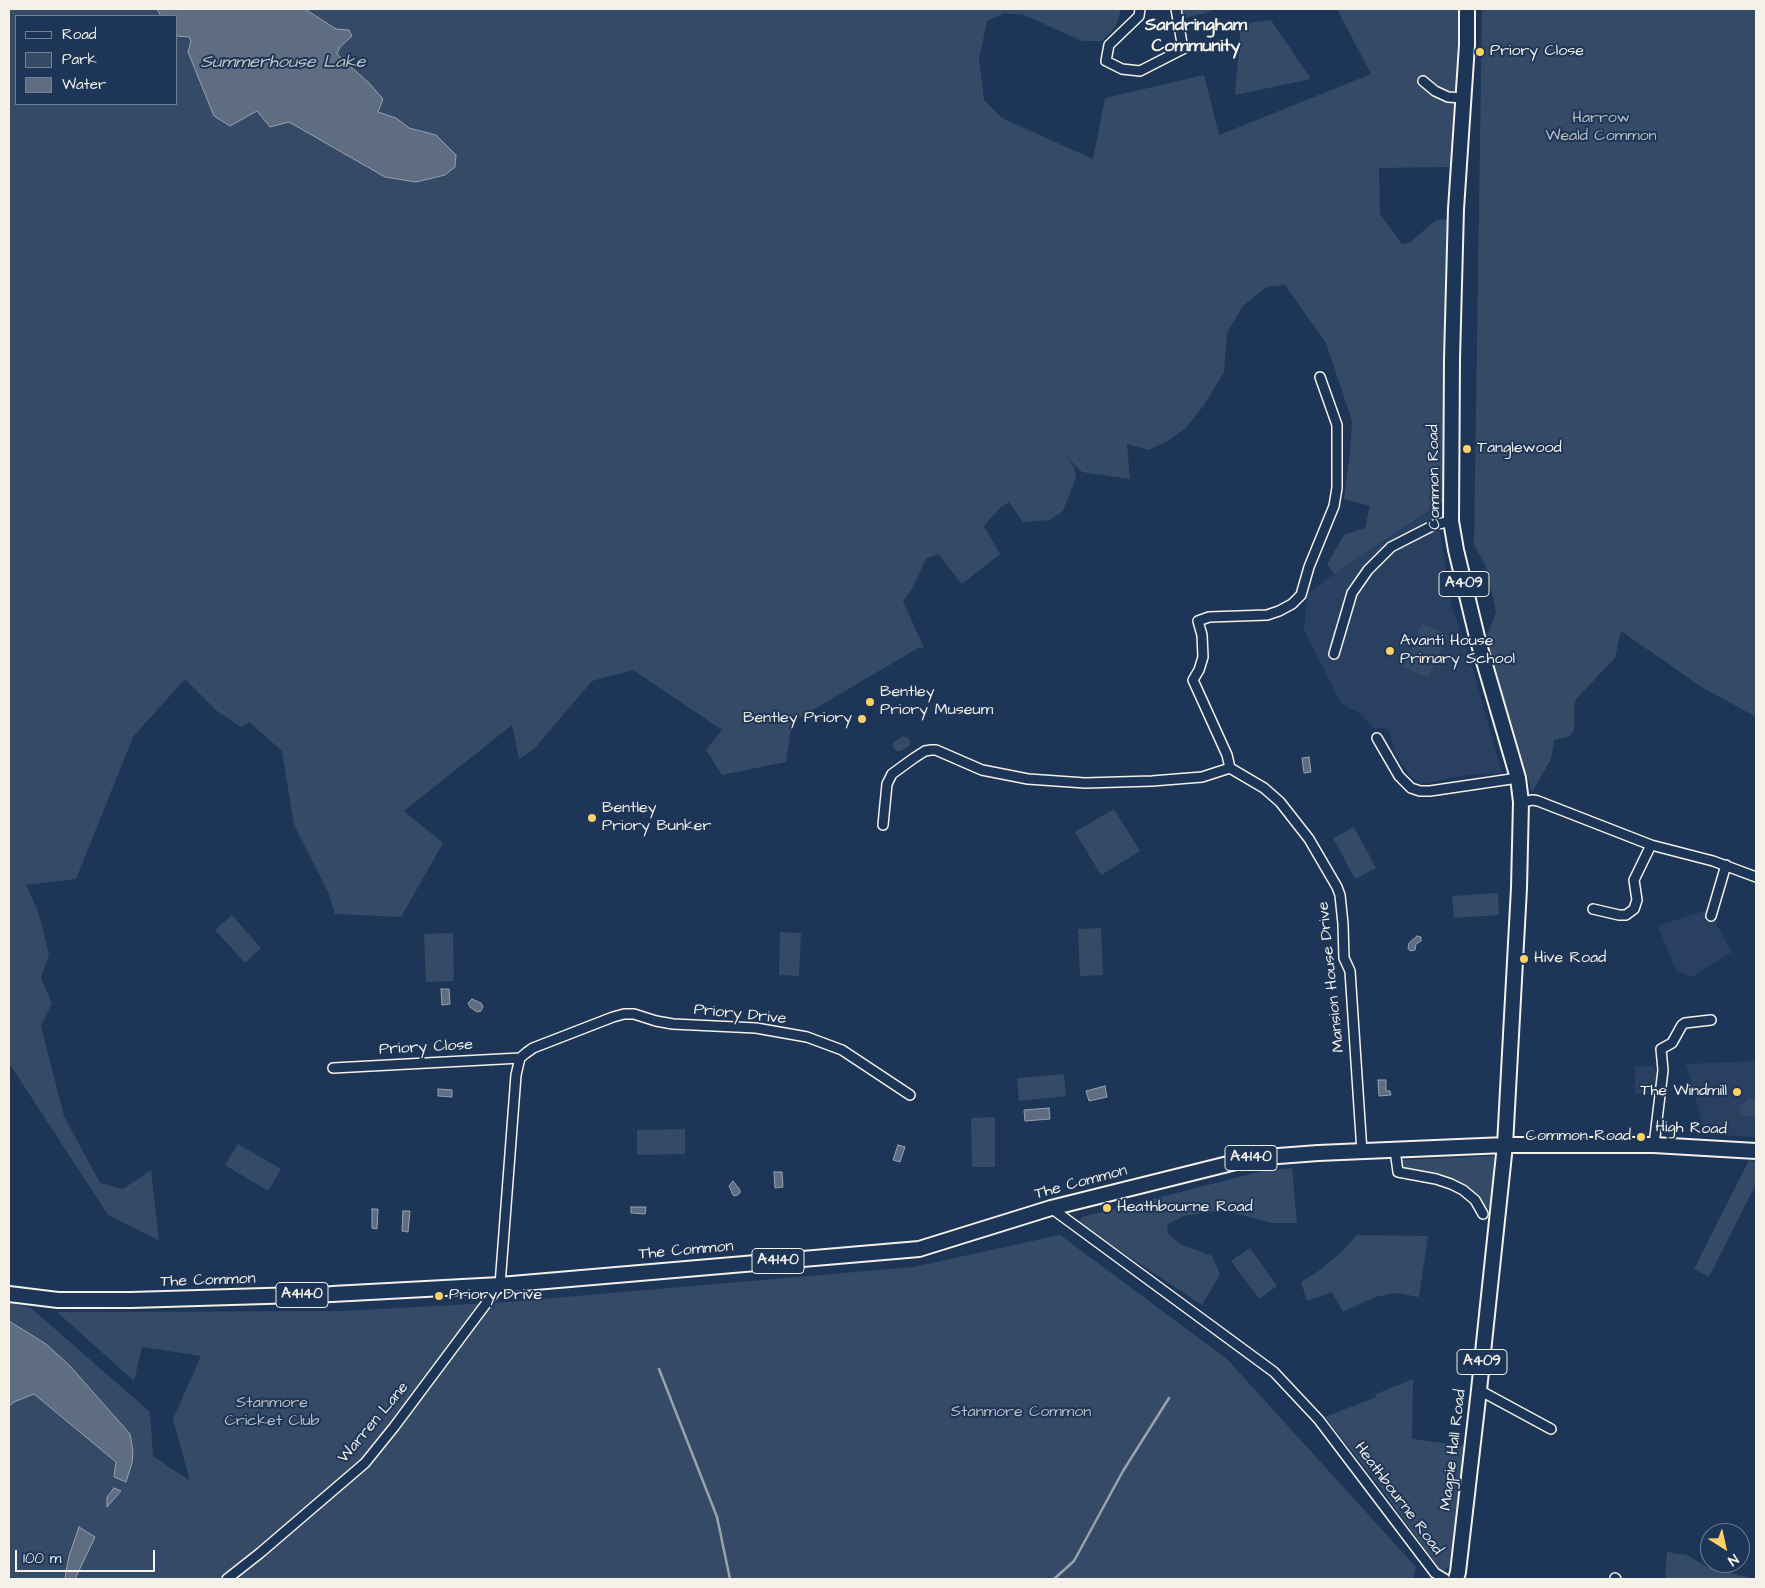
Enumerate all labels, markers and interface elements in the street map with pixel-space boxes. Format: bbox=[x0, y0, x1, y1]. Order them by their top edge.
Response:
legend bbox=[15, 15, 178, 105]
district label: Sandringham Community bbox=[1145, 15, 1247, 58]
text: Road bbox=[62, 24, 96, 45]
place label: Priory Close bbox=[1490, 42, 1584, 62]
marker: Priory Close bbox=[1474, 46, 1486, 58]
text: Park bbox=[62, 49, 97, 70]
water label: Summerhouse Lake bbox=[201, 52, 365, 74]
text: Water bbox=[62, 74, 106, 95]
park label: Harrow Weald Common bbox=[1545, 109, 1657, 147]
street label: Common Road bbox=[1424, 424, 1446, 530]
place label: Tanglewood bbox=[1477, 439, 1562, 459]
marker: Tanglewood bbox=[1461, 443, 1473, 455]
road number: A409 bbox=[1439, 572, 1489, 596]
place label: Avanti House Primary School bbox=[1400, 632, 1515, 670]
marker: Avanti House Primary School bbox=[1384, 645, 1396, 657]
place label: Bentley Priory Museum bbox=[880, 683, 993, 721]
marker: Bentley Priory Museum bbox=[864, 696, 876, 708]
place label: Bentley Priory bbox=[743, 709, 852, 729]
marker: Bentley Priory bbox=[856, 713, 868, 725]
place label: Bentley Priory Bunker bbox=[602, 799, 711, 837]
marker: Bentley Priory Bunker bbox=[586, 812, 598, 824]
street label: Mansion House Drive bbox=[1315, 901, 1349, 1053]
place label: Hive Road bbox=[1534, 949, 1606, 969]
marker: Hive Road bbox=[1518, 953, 1530, 965]
street label: Priory Drive bbox=[693, 1001, 787, 1029]
street label: Priory Close bbox=[379, 1036, 473, 1060]
place label: The Windmill bbox=[1640, 1082, 1727, 1102]
marker: The Windmill bbox=[1731, 1086, 1743, 1098]
street label: High Road bbox=[1655, 1118, 1727, 1140]
place label: Common Road bbox=[1526, 1127, 1631, 1147]
marker: Common Road bbox=[1635, 1131, 1647, 1143]
road number: A4140 bbox=[1225, 1146, 1277, 1170]
street label: The Common bbox=[1033, 1161, 1129, 1205]
place label: Heathbourne Road bbox=[1117, 1198, 1253, 1218]
marker: Heathbourne Road bbox=[1101, 1202, 1113, 1214]
street label: The Common bbox=[638, 1237, 734, 1265]
road number: A4140 bbox=[752, 1248, 804, 1274]
street label: The Common bbox=[160, 1270, 256, 1292]
road number: A4140 bbox=[276, 1282, 328, 1308]
place label: Priory Drive bbox=[449, 1286, 542, 1306]
marker: Priory Drive bbox=[433, 1290, 445, 1302]
road number: A409 bbox=[1457, 1350, 1507, 1374]
street label: Warren Lane bbox=[335, 1379, 413, 1467]
street label: Magpie Hall Road bbox=[1437, 1388, 1471, 1512]
park label: Stanmore Cricket Club bbox=[224, 1394, 320, 1432]
park label: Stanmore Common bbox=[951, 1403, 1091, 1423]
street label: Heathbourne Road bbox=[1350, 1439, 1446, 1559]
north arrow bbox=[1700, 1523, 1750, 1573]
scale bar bbox=[18, 1540, 158, 1572]
text: 100 m bbox=[23, 1548, 62, 1569]
text: N bbox=[1724, 1549, 1742, 1570]

